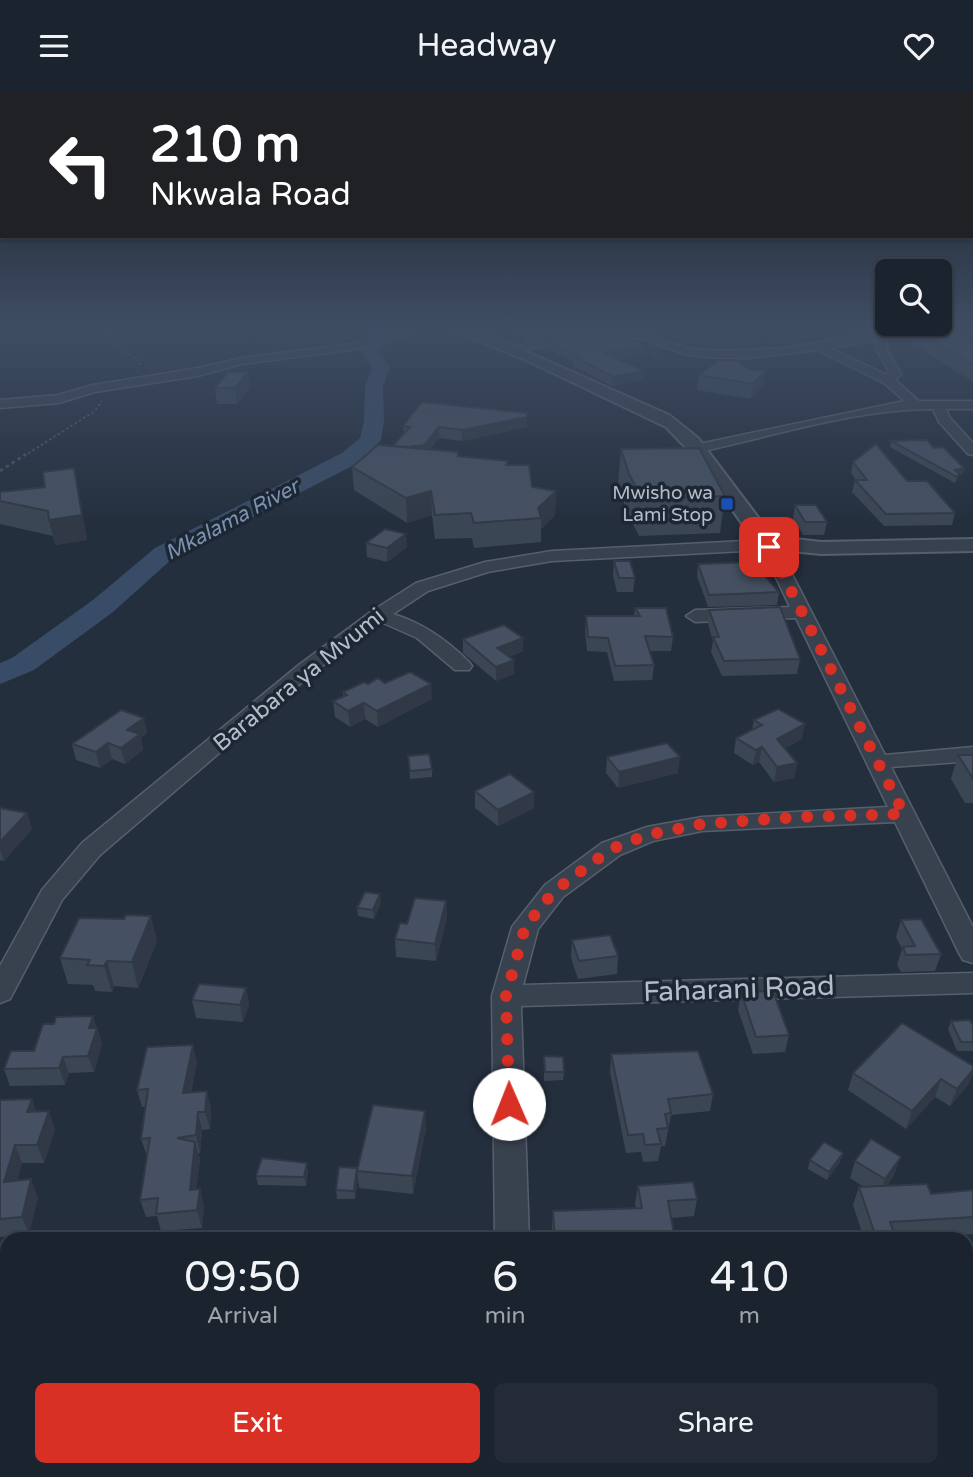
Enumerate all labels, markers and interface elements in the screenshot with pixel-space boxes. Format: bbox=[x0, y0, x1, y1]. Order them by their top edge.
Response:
icon: menu bbox=[35, 27, 73, 65]
text: Headway bbox=[416, 27, 557, 65]
icon: heart bbox=[900, 27, 938, 65]
text: 210 m bbox=[150, 116, 300, 175]
icon: left bbox=[35, 119, 126, 210]
text: Nkwala Road bbox=[150, 176, 351, 214]
map controls bbox=[875, 259, 952, 336]
button: search bbox=[875, 259, 952, 336]
water label: Mkalama River bbox=[161, 473, 306, 566]
place label: Mwisho wa Lami Stop bbox=[612, 482, 713, 526]
marker: Mwisho wa Lami Stop bbox=[719, 496, 735, 512]
pin bbox=[739, 517, 799, 577]
icon: arrive bbox=[750, 528, 788, 566]
street label: Barabara ya Mvumi bbox=[208, 602, 390, 758]
street label: Faharani Road bbox=[643, 969, 835, 1009]
position arrow bbox=[472, 1067, 546, 1141]
text: 09:50 bbox=[184, 1252, 301, 1303]
text: 6 bbox=[492, 1252, 518, 1303]
text: 410 bbox=[710, 1252, 789, 1303]
text: Arrival bbox=[207, 1302, 278, 1330]
text: min bbox=[485, 1302, 526, 1330]
text: m bbox=[739, 1302, 760, 1330]
button: Exit bbox=[35, 1383, 480, 1463]
button: Share bbox=[494, 1383, 938, 1463]

